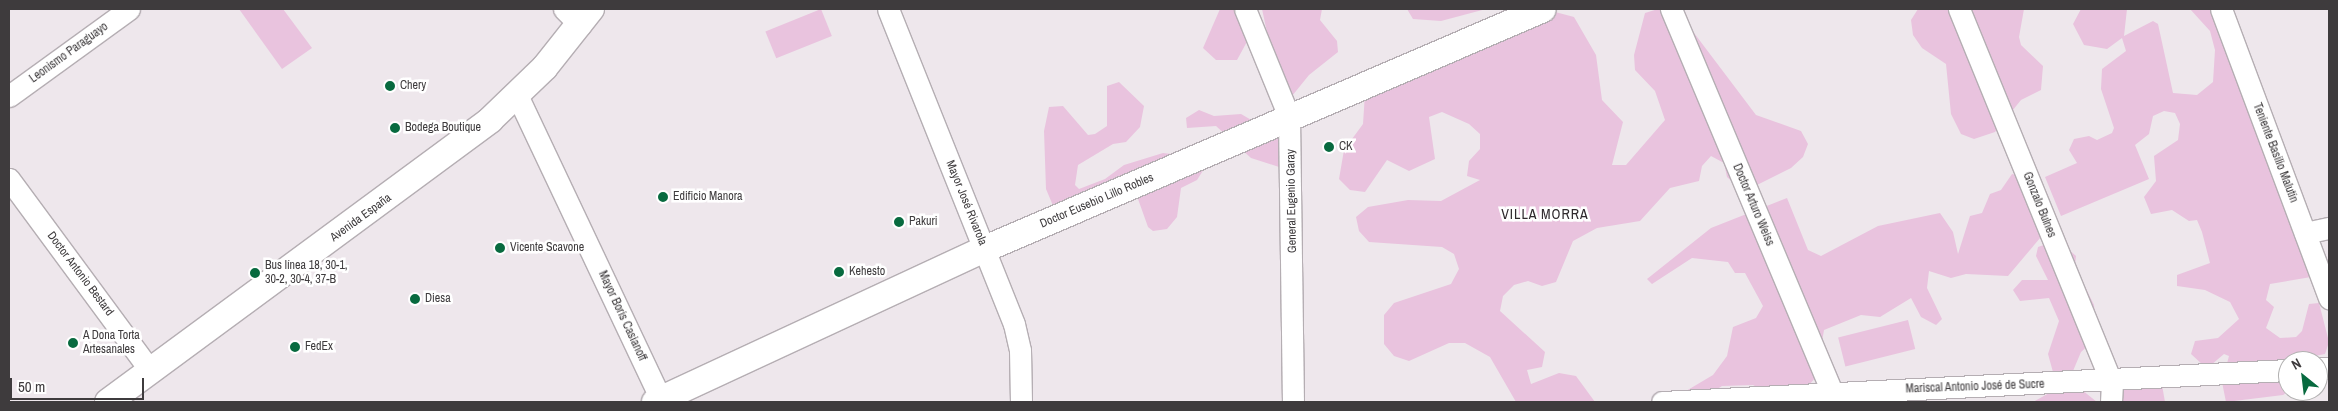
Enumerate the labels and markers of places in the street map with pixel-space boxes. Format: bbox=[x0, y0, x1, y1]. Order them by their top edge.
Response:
place label: Chery bbox=[400, 79, 426, 93]
marker: Chery bbox=[384, 80, 396, 92]
place label: Bodega Boutique bbox=[405, 121, 481, 135]
marker: Bodega Boutique bbox=[389, 122, 401, 134]
place label: CK bbox=[1339, 140, 1353, 154]
marker: CK bbox=[1323, 141, 1335, 153]
place label: Edificio Manora bbox=[673, 190, 742, 204]
marker: Edificio Manora bbox=[657, 191, 669, 203]
place label: Pakuri bbox=[909, 215, 937, 229]
marker: Pakuri bbox=[893, 216, 905, 228]
place label: Vicente Scavone bbox=[510, 241, 584, 255]
marker: Vicente Scavone bbox=[494, 242, 506, 254]
place label: Bus línea 18, 30-1, 30-2, 30-4, 37-B bbox=[265, 259, 348, 287]
place label: Kehesto bbox=[849, 265, 885, 279]
marker: Kehesto bbox=[833, 266, 845, 278]
marker: Bus línea 18, 30-1, 30-2, 30-4, 37-B bbox=[249, 267, 261, 279]
place label: Diesa bbox=[425, 292, 451, 306]
marker: Diesa bbox=[409, 293, 421, 305]
place label: A Dona Torta Artesanales bbox=[83, 329, 140, 357]
marker: A Dona Torta Artesanales bbox=[67, 337, 79, 349]
place label: FedEx bbox=[305, 340, 333, 354]
marker: FedEx bbox=[289, 341, 301, 353]

